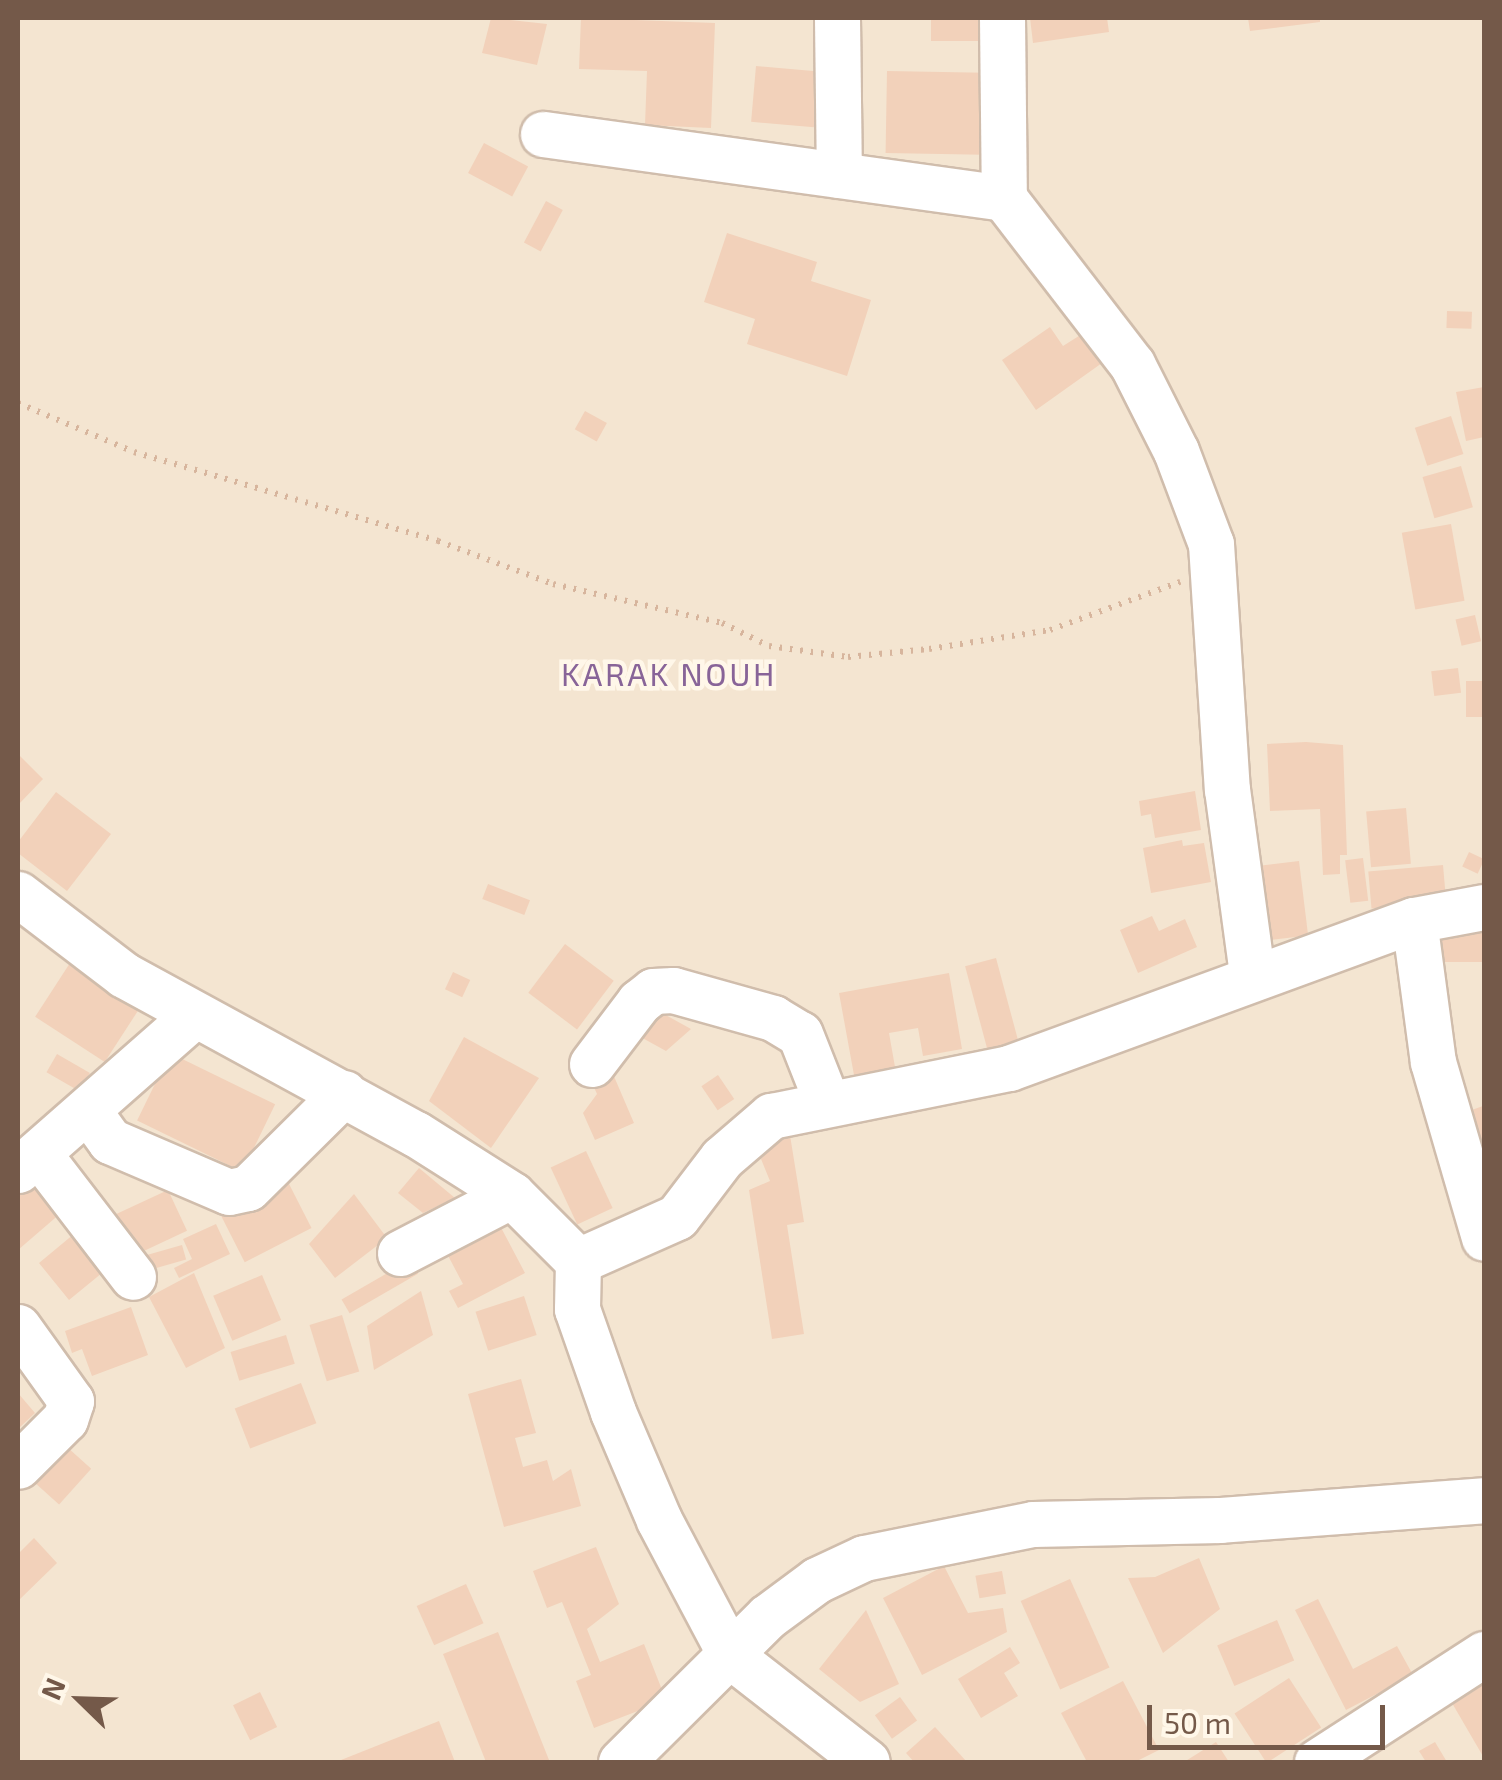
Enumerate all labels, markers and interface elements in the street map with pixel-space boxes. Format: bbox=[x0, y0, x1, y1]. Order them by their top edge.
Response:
district label: KARAK NOUH bbox=[561, 654, 777, 692]
north arrow bbox=[30, 1650, 130, 1750]
text: N bbox=[33, 1672, 72, 1704]
scale bar bbox=[1152, 1685, 1390, 1747]
text: 50 m bbox=[1164, 1704, 1231, 1740]

